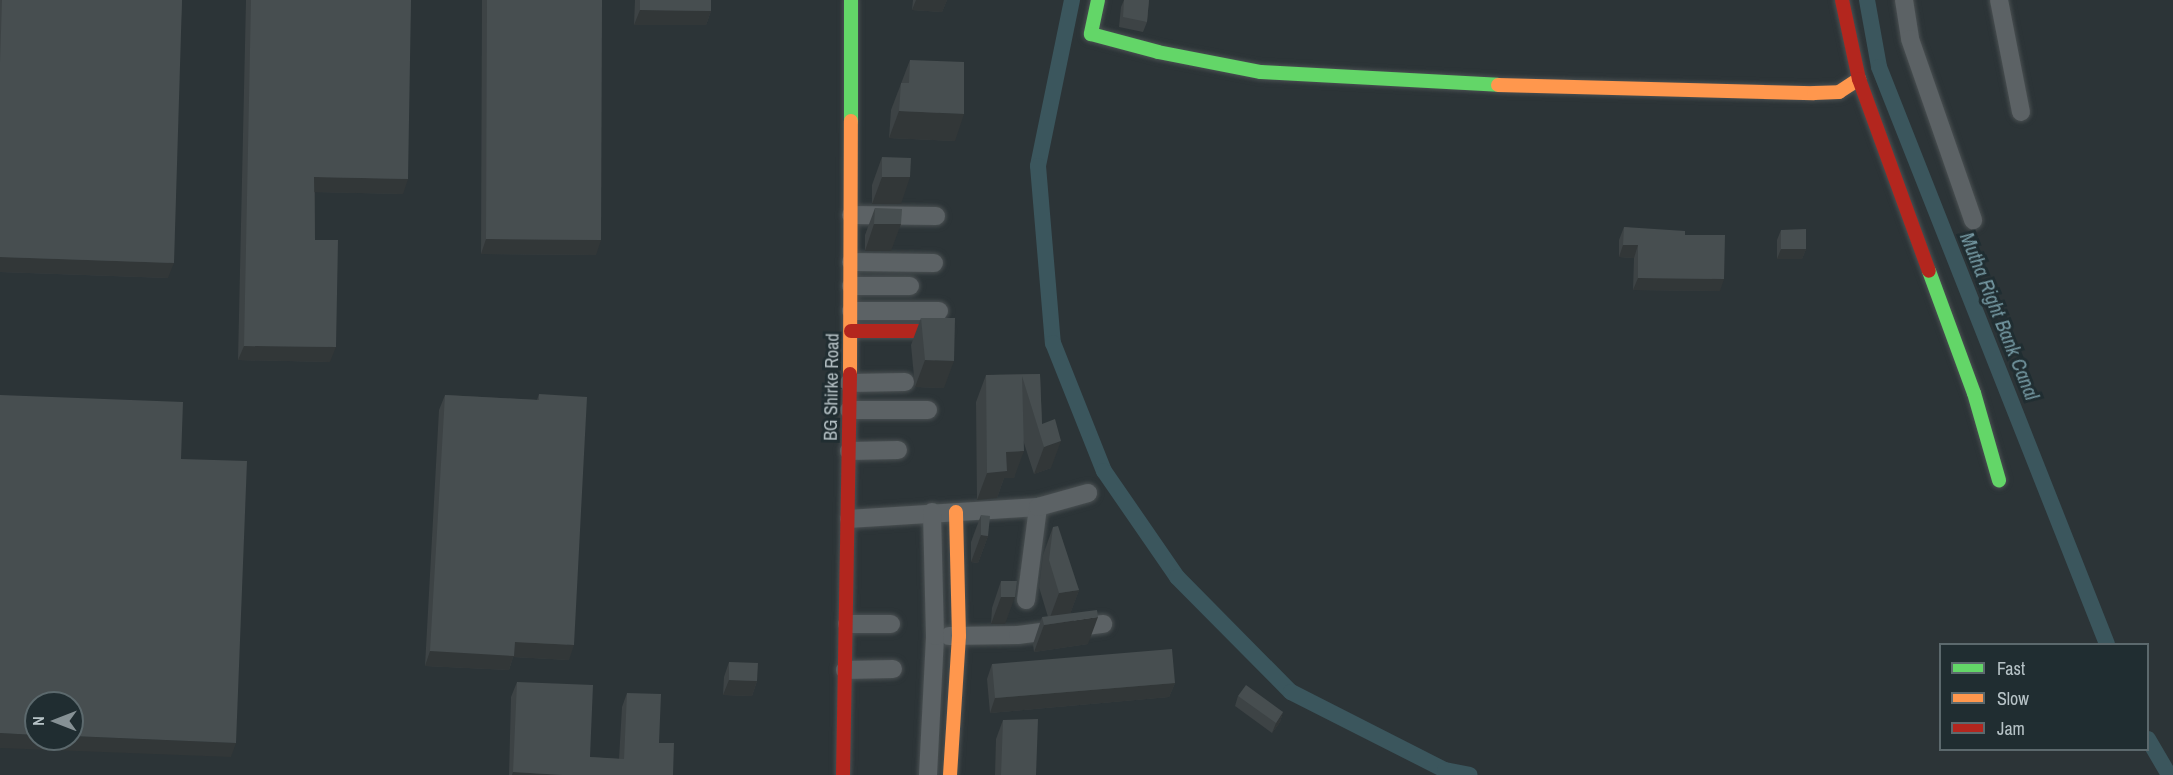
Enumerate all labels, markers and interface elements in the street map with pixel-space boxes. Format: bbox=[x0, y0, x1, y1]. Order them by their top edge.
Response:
water label: Mutha Right Bank Canal bbox=[1955, 229, 2045, 403]
street label: BG Shirke Road bbox=[820, 333, 844, 441]
legend bbox=[1939, 643, 2149, 751]
text: Fast bbox=[1997, 656, 2025, 681]
text: Slow bbox=[1997, 686, 2029, 711]
north arrow bbox=[24, 691, 84, 751]
text: N bbox=[27, 716, 49, 726]
text: Jam bbox=[1997, 716, 2025, 741]

